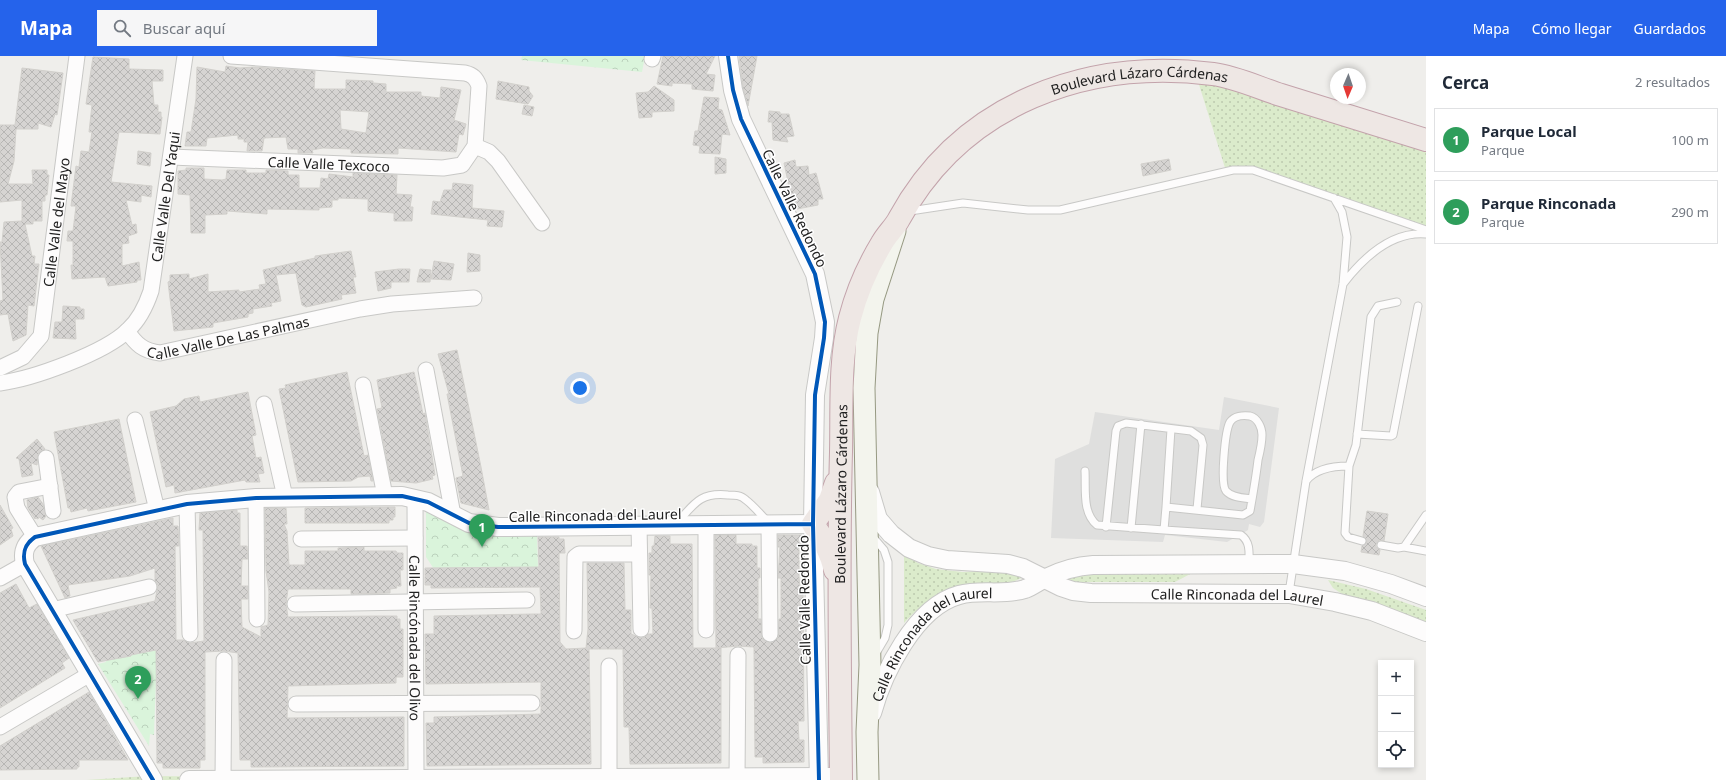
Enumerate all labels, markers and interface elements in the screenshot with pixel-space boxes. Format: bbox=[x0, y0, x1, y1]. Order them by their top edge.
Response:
search box bbox=[97, 10, 377, 46]
text: Mapa bbox=[20, 15, 73, 41]
icon: search bbox=[111, 17, 133, 39]
text: Buscar aquí bbox=[143, 18, 225, 38]
text: Mapa bbox=[1473, 19, 1510, 38]
text: Cómo llegar bbox=[1532, 19, 1612, 38]
text: Guardados bbox=[1634, 19, 1706, 38]
street label: Boulevard Lázaro Cárdenas bbox=[1048, 61, 1231, 99]
north arrow bbox=[1330, 68, 1366, 104]
text: Cerca bbox=[1442, 71, 1489, 94]
text: 2 resultados bbox=[1635, 73, 1710, 91]
text: Parque Local bbox=[1481, 121, 1577, 141]
street label: Calle Valle Del Yaqui bbox=[146, 130, 183, 263]
text: 1 bbox=[1452, 131, 1460, 149]
text: 100 m bbox=[1671, 131, 1709, 149]
text: Parque bbox=[1481, 141, 1525, 159]
street label: Calle Valle Redondo bbox=[758, 146, 832, 270]
street label: Calle Valle Texcoco bbox=[267, 151, 390, 175]
street label: Calle Valle del Mayo bbox=[38, 156, 73, 288]
text: Parque Rinconada bbox=[1481, 193, 1616, 213]
text: 2 bbox=[1452, 203, 1460, 221]
text: 290 m bbox=[1671, 203, 1709, 221]
text: Parque bbox=[1481, 213, 1525, 231]
street label: Calle Valle De Las Palmas bbox=[145, 311, 311, 363]
your location bbox=[570, 378, 590, 398]
street label: Boulevard Lázaro Cárdenas bbox=[830, 404, 851, 584]
street label: Calle Rinconada del Laurel bbox=[508, 504, 682, 526]
pin: 1 bbox=[469, 514, 495, 547]
street label: Calle Valle Redondo bbox=[793, 535, 815, 665]
street label: Calle Rincónada del Olivo bbox=[406, 555, 425, 721]
street label: Calle Rinconada del Laurel bbox=[867, 583, 992, 704]
street label: Calle Rinconada del Laurel bbox=[1151, 584, 1325, 609]
map controls bbox=[1378, 660, 1414, 768]
button: + bbox=[1378, 660, 1414, 696]
pin: 2 bbox=[125, 666, 151, 699]
button: − bbox=[1378, 696, 1414, 732]
button: locate bbox=[1378, 732, 1414, 768]

